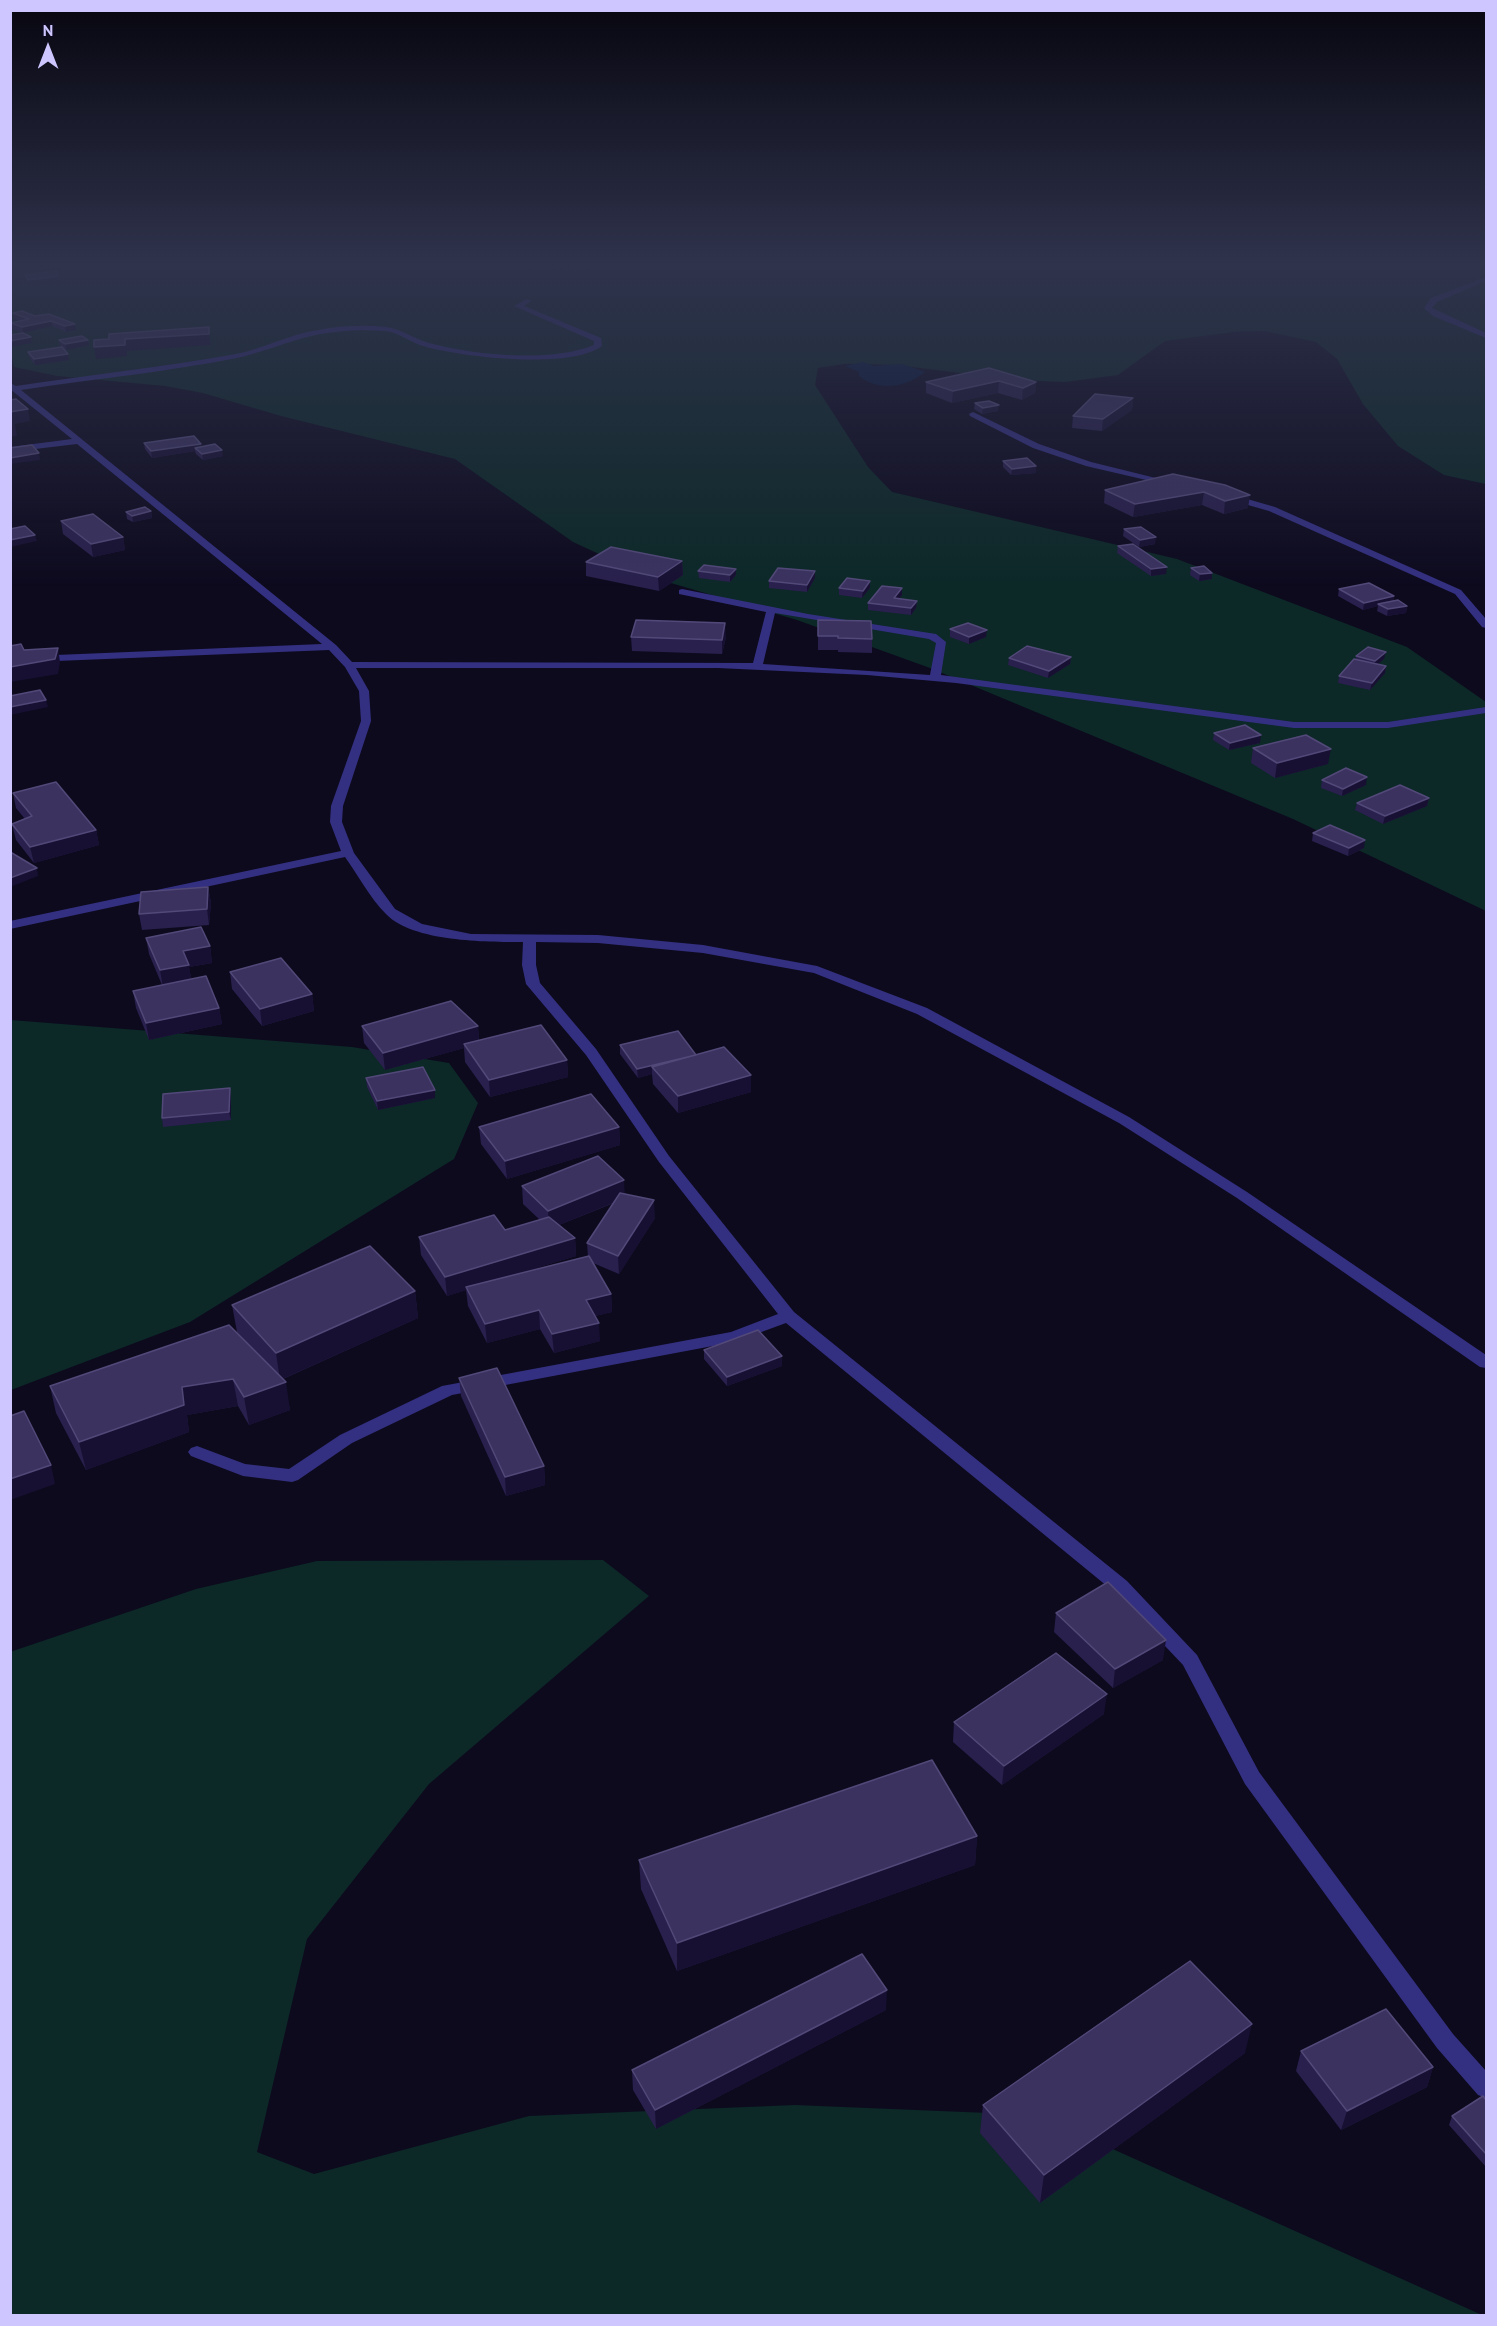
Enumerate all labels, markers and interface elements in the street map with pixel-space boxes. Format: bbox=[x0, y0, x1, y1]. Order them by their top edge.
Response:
north arrow bbox=[18, 18, 78, 78]
text: N bbox=[43, 20, 53, 40]

